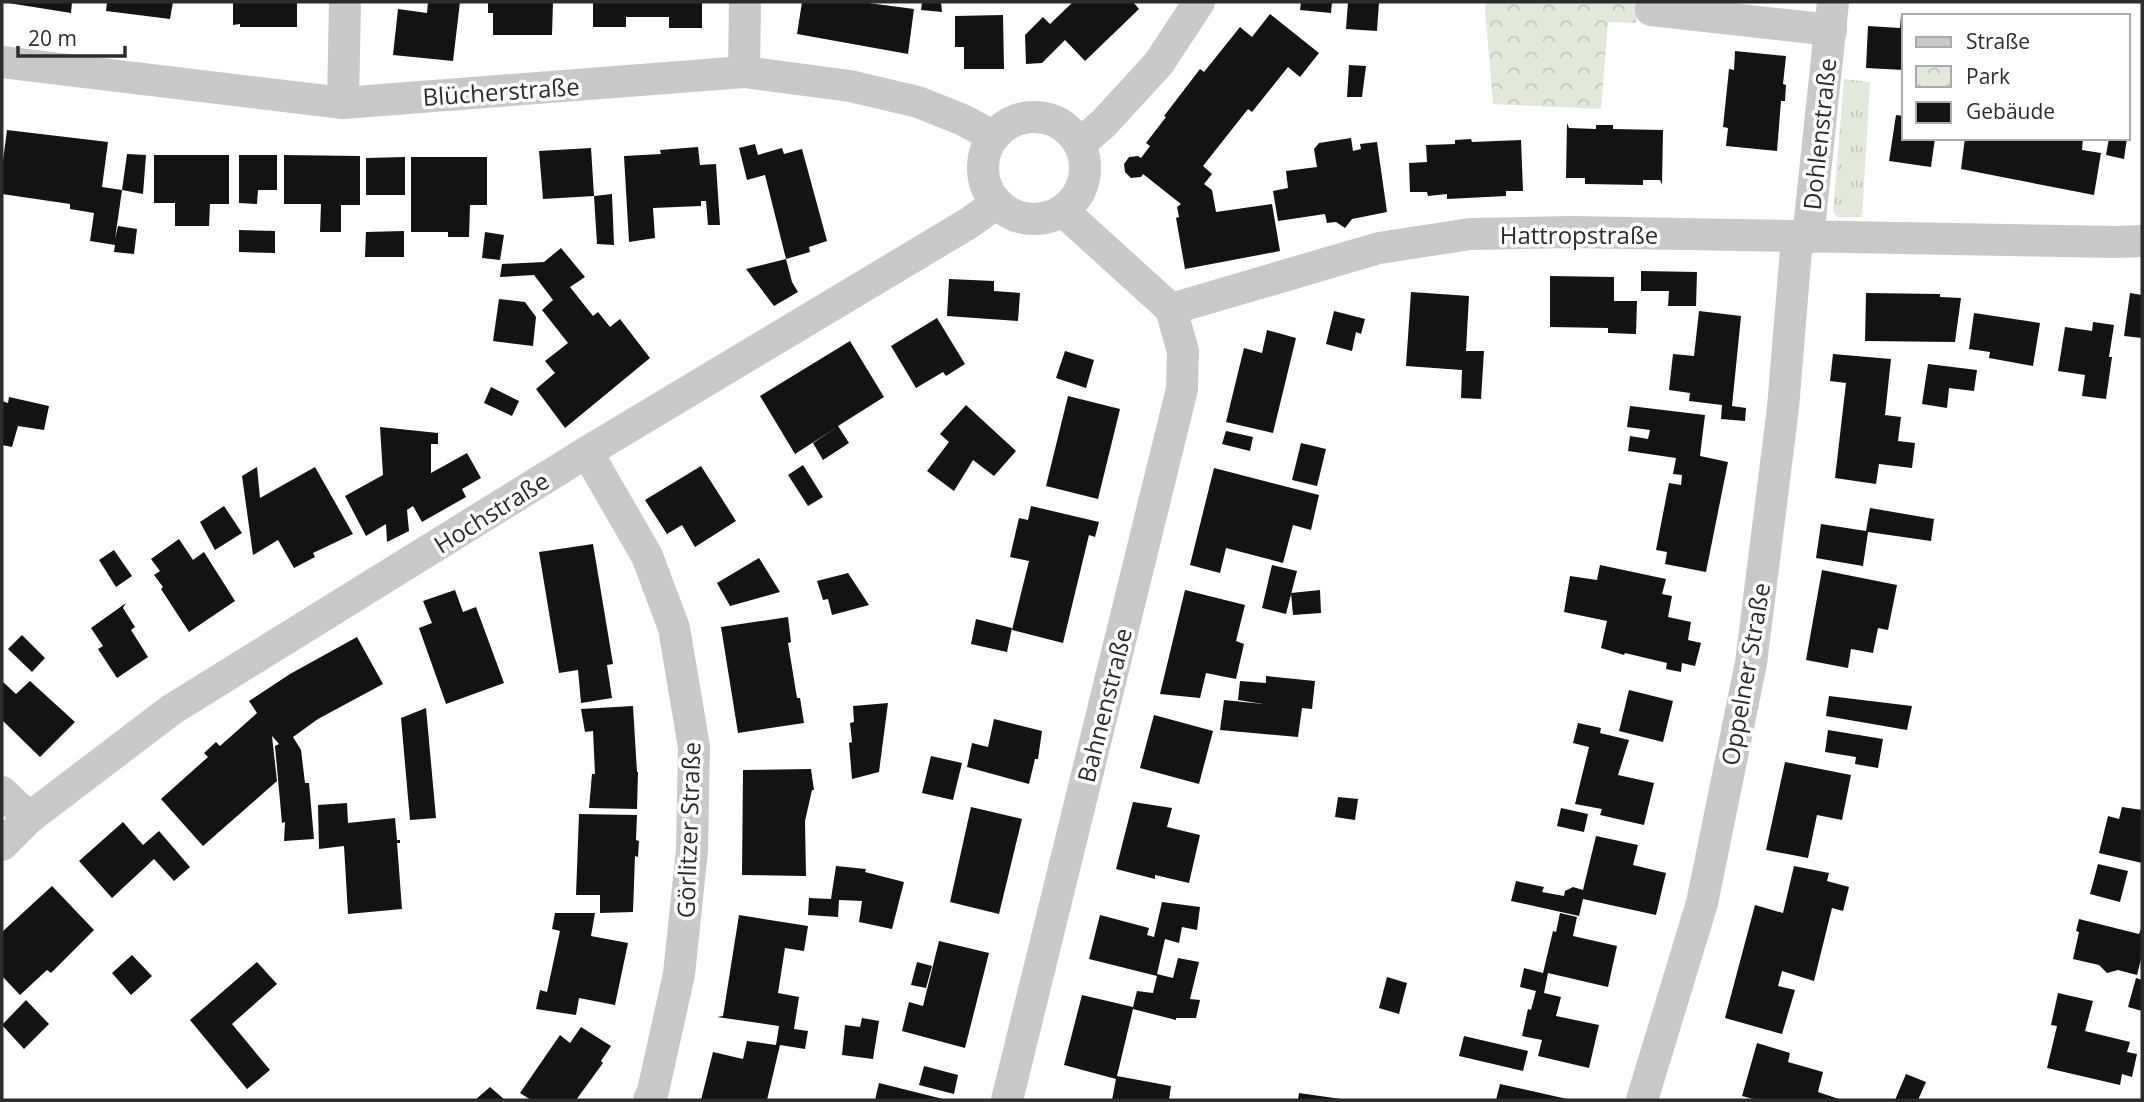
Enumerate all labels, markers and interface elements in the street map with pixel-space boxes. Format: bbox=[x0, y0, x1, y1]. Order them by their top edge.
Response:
scale bar bbox=[18, 14, 124, 58]
legend bbox=[1902, 14, 2130, 140]
text: 20 m bbox=[28, 24, 77, 52]
text: Straße bbox=[1966, 27, 2030, 55]
street label: Dohlenstraße bbox=[1795, 56, 1843, 212]
text: Park bbox=[1966, 62, 2010, 90]
street label: Blücherstraße bbox=[421, 69, 581, 113]
text: Gebäude bbox=[1966, 97, 2055, 125]
street label: Hattropstraße bbox=[1500, 218, 1658, 251]
street label: Hochstraße bbox=[427, 464, 555, 560]
street label: Oppelner Straße bbox=[1713, 580, 1777, 768]
street label: Bahnenstraße bbox=[1069, 624, 1139, 786]
street label: Görlitzer Straße bbox=[668, 741, 708, 919]

